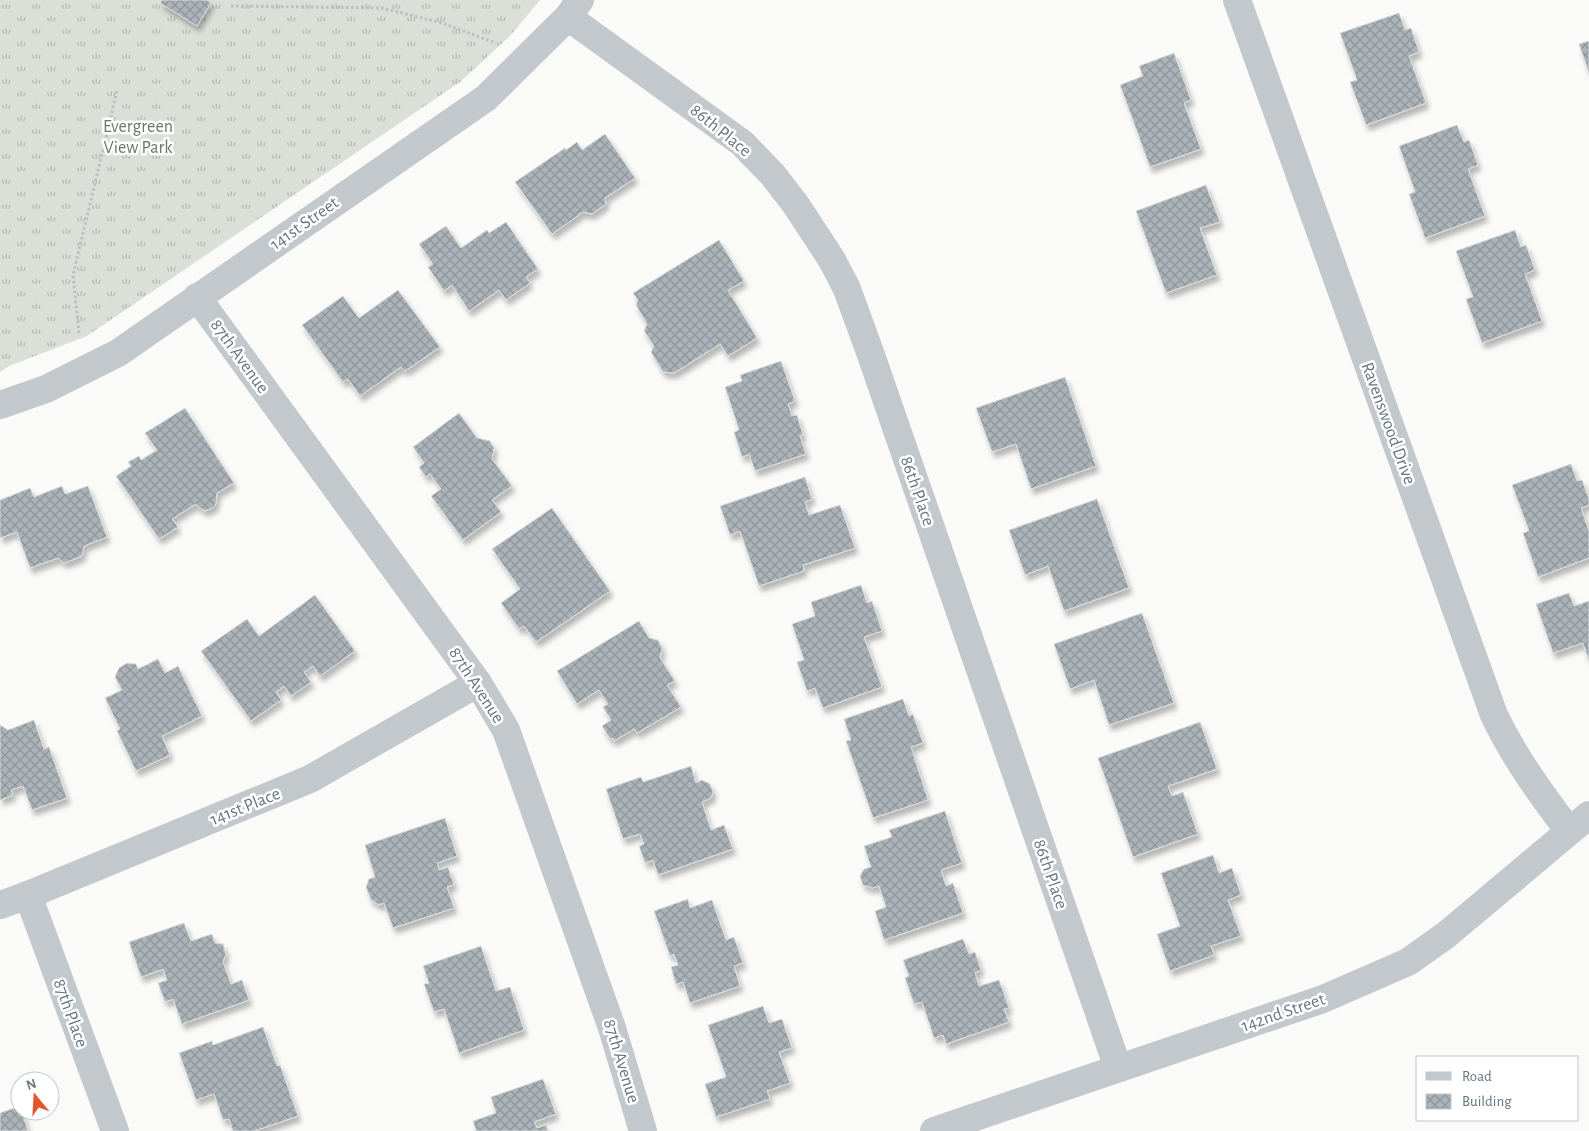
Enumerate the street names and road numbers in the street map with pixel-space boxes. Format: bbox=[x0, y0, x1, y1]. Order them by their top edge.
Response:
street label: 86th Place bbox=[687, 101, 754, 161]
street label: 141st Street bbox=[267, 194, 342, 254]
street label: 87th Avenue bbox=[206, 316, 272, 397]
street label: Ravenswood Drive bbox=[1358, 360, 1419, 487]
street label: 86th Place bbox=[897, 454, 937, 528]
street label: 87th Avenue bbox=[445, 644, 507, 727]
street label: 141st Place bbox=[208, 785, 283, 829]
street label: 86th Place bbox=[1030, 837, 1070, 911]
street label: 87th Place bbox=[49, 977, 91, 1050]
street label: 142nd Street bbox=[1239, 990, 1328, 1036]
street label: 87th Avenue bbox=[600, 1017, 642, 1105]

